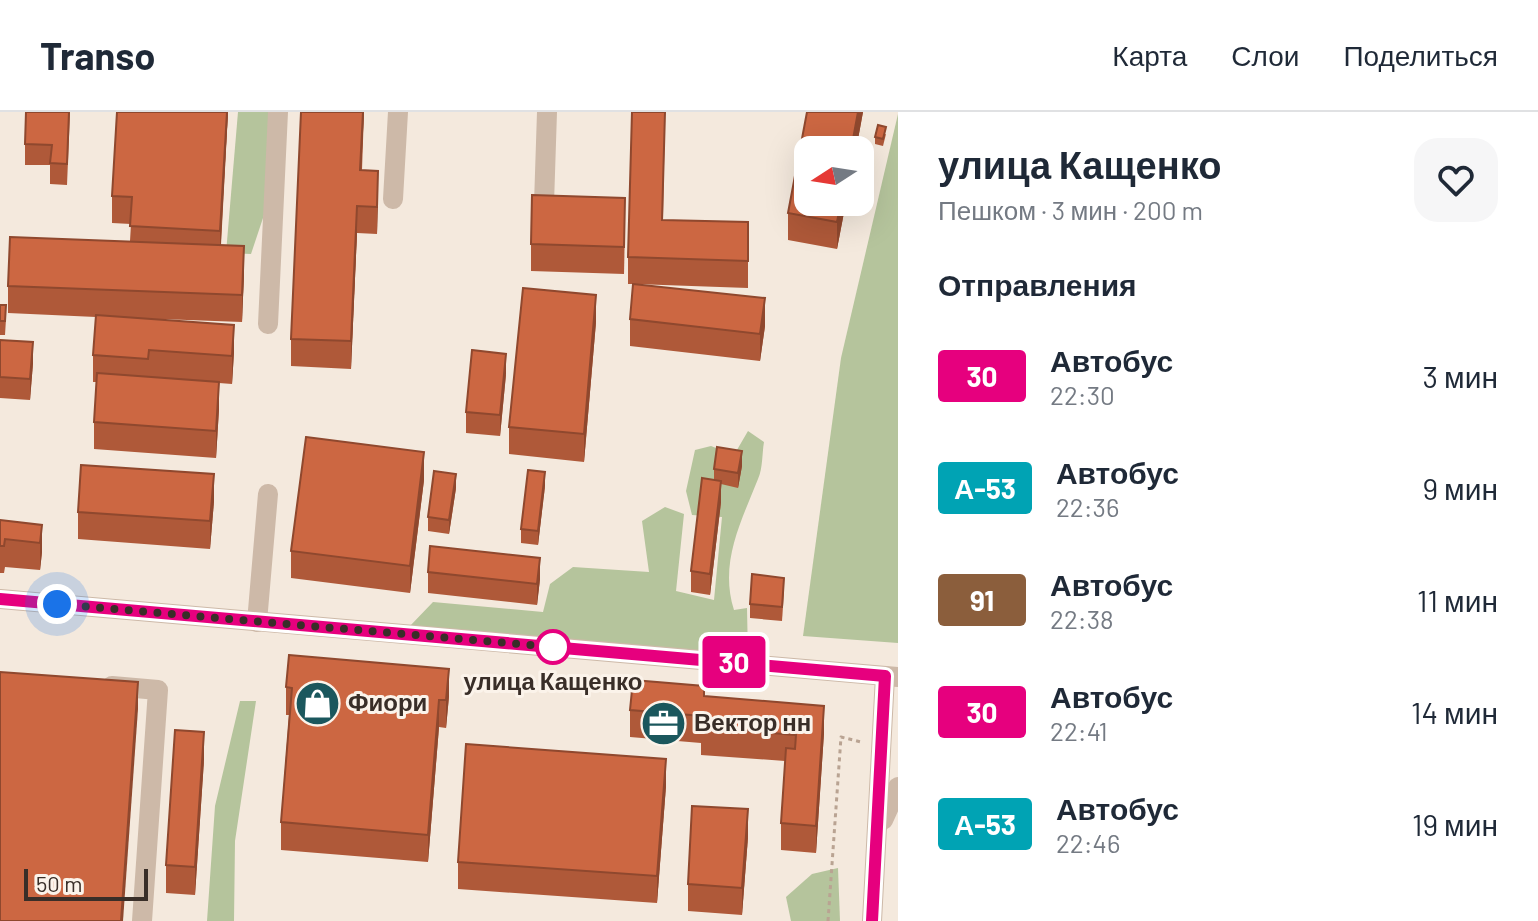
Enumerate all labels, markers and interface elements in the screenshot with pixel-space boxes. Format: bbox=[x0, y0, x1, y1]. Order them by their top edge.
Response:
text: Transo bbox=[40, 32, 155, 78]
text: Карта bbox=[1112, 38, 1187, 72]
text: Слои bbox=[1231, 38, 1299, 72]
text: Поделиться bbox=[1343, 38, 1498, 72]
north arrow bbox=[794, 136, 874, 216]
map controls bbox=[794, 136, 874, 216]
button: heart bbox=[1414, 138, 1498, 222]
text: улица Кащенко bbox=[938, 141, 1221, 187]
text: Пешком · 3 мин · 200 m bbox=[938, 194, 1203, 225]
text: Отправления bbox=[938, 266, 1137, 302]
text: Автобус bbox=[1050, 342, 1173, 378]
text: 3 мин bbox=[1423, 358, 1498, 394]
text: 30 bbox=[966, 359, 998, 393]
text: 22:30 bbox=[1050, 379, 1115, 410]
text: Автобус bbox=[1056, 454, 1179, 490]
text: 9 мин bbox=[1422, 470, 1498, 506]
text: А-53 bbox=[954, 471, 1016, 505]
text: 22:36 bbox=[1056, 491, 1119, 522]
text: Автобус bbox=[1050, 566, 1173, 602]
text: 11 мин bbox=[1417, 582, 1498, 618]
text: 91 bbox=[970, 583, 994, 617]
your location bbox=[37, 584, 77, 624]
text: 22:38 bbox=[1050, 603, 1114, 634]
marker: улица Кащенко bbox=[536, 630, 570, 664]
line badge: 30 bbox=[698, 636, 770, 688]
text: 30 bbox=[718, 645, 750, 679]
place label: улица Кащенко bbox=[464, 666, 642, 695]
text: Автобус bbox=[1050, 678, 1173, 714]
shop icon: Фиори bbox=[293, 679, 341, 727]
place label: Фиори bbox=[348, 687, 427, 716]
text: 14 мин bbox=[1411, 694, 1498, 730]
text: 30 bbox=[966, 695, 998, 729]
office icon: Вектор нн bbox=[639, 699, 687, 747]
place label: Вектор нн bbox=[694, 707, 811, 736]
text: 22:41 bbox=[1050, 715, 1108, 746]
text: Автобус bbox=[1056, 790, 1179, 826]
text: 19 мин bbox=[1412, 806, 1498, 842]
text: А-53 bbox=[954, 807, 1016, 841]
text: 22:46 bbox=[1056, 827, 1120, 858]
scale bar bbox=[24, 865, 148, 901]
text: 50 m bbox=[36, 870, 82, 896]

